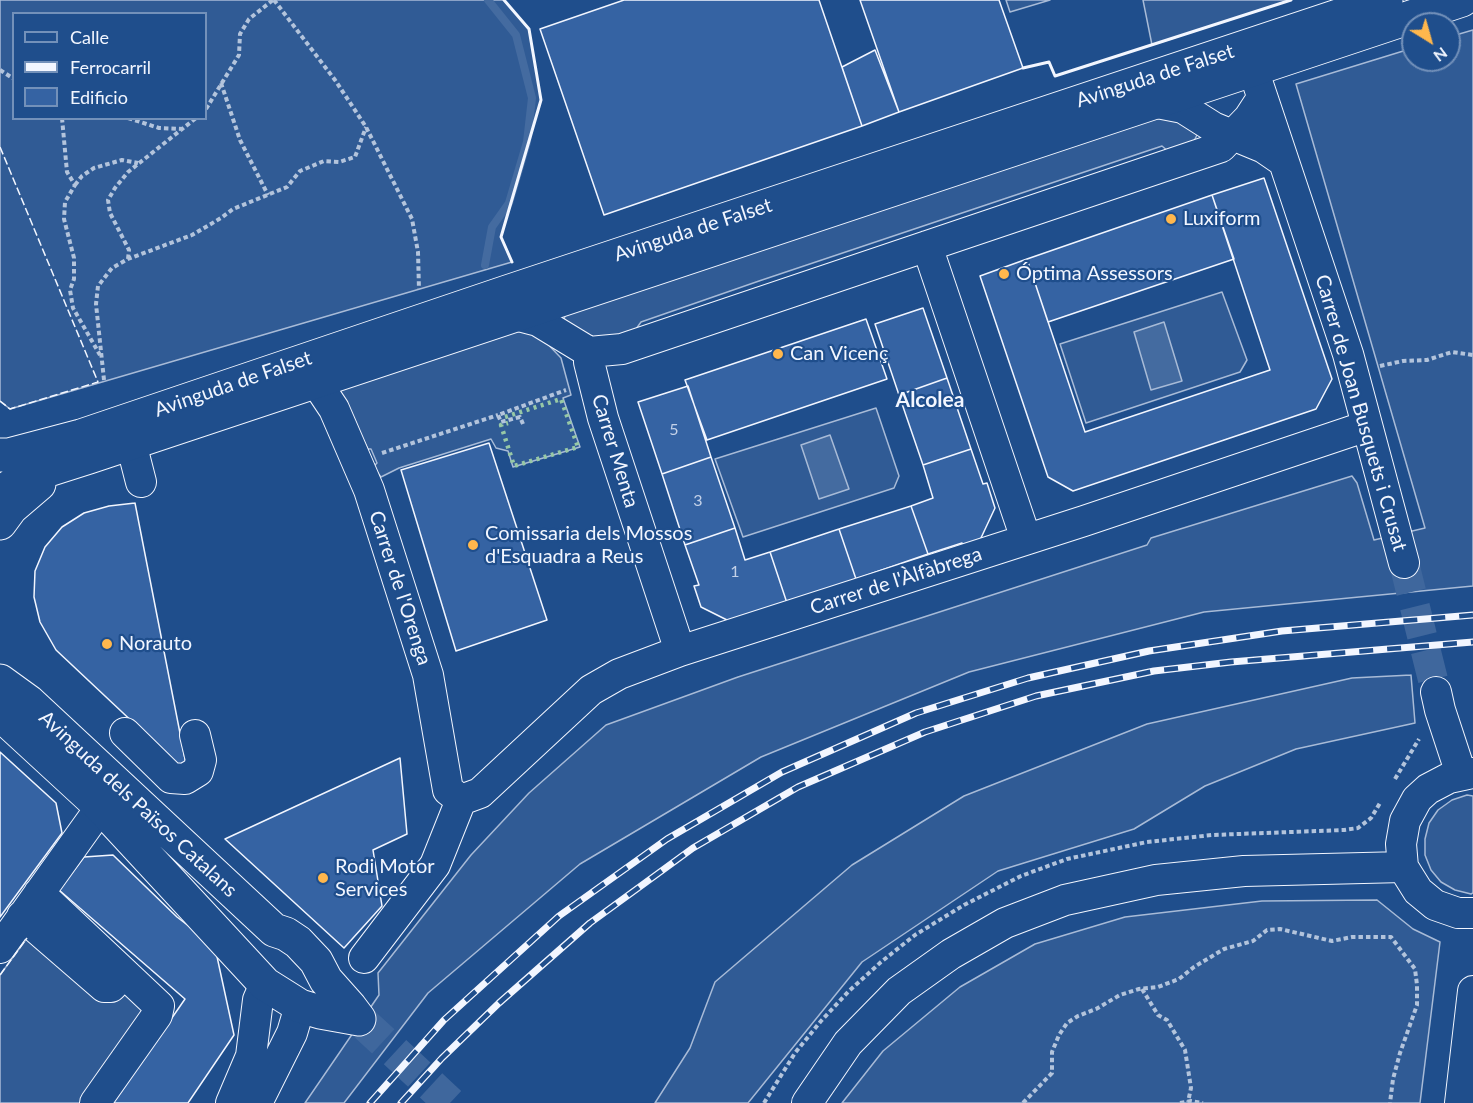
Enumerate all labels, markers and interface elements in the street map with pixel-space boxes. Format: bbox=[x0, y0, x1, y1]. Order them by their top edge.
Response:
legend bbox=[12, 12, 207, 120]
north arrow bbox=[1401, 12, 1461, 72]
text: Calle bbox=[70, 26, 109, 48]
street label: Avinguda de Falset bbox=[1073, 39, 1237, 113]
text: N bbox=[1430, 44, 1452, 66]
text: Ferrocarril bbox=[70, 56, 151, 78]
text: Edificio bbox=[70, 86, 128, 108]
street label: Avinguda de Falset bbox=[611, 193, 775, 267]
place label: Luxiform bbox=[1183, 207, 1260, 231]
marker: Luxiform bbox=[1164, 212, 1178, 226]
place label: Óptima Assessors bbox=[1016, 262, 1173, 286]
marker: Óptima Assessors bbox=[997, 267, 1011, 281]
street label: Carrer de Joan Busquets i Crusat bbox=[1310, 272, 1412, 554]
place label: Can Vicenç bbox=[790, 342, 889, 366]
street label: Avinguda de Falset bbox=[151, 346, 315, 422]
marker: Can Vicenç bbox=[771, 347, 785, 361]
district label: Alcolea bbox=[896, 387, 964, 413]
street label: Carrer Menta bbox=[586, 391, 644, 511]
house number: 5 bbox=[669, 420, 679, 440]
house number: 3 bbox=[693, 491, 703, 511]
street label: Carrer de l'Orenga bbox=[364, 508, 436, 668]
place label: Comissaria dels Mossos d'Esquadra a Reus bbox=[485, 522, 692, 569]
marker: Comissaria dels Mossos d'Esquadra a Reus bbox=[466, 538, 480, 552]
street label: Carrer de l'Àlfàbrega bbox=[807, 542, 985, 620]
house number: 1 bbox=[730, 562, 740, 582]
place label: Norauto bbox=[119, 632, 192, 656]
marker: Norauto bbox=[100, 637, 114, 651]
street label: Avinguda dels Països Catalans bbox=[34, 706, 242, 902]
place label: Rodi Motor Services bbox=[335, 855, 434, 902]
marker: Rodi Motor Services bbox=[316, 871, 330, 885]

